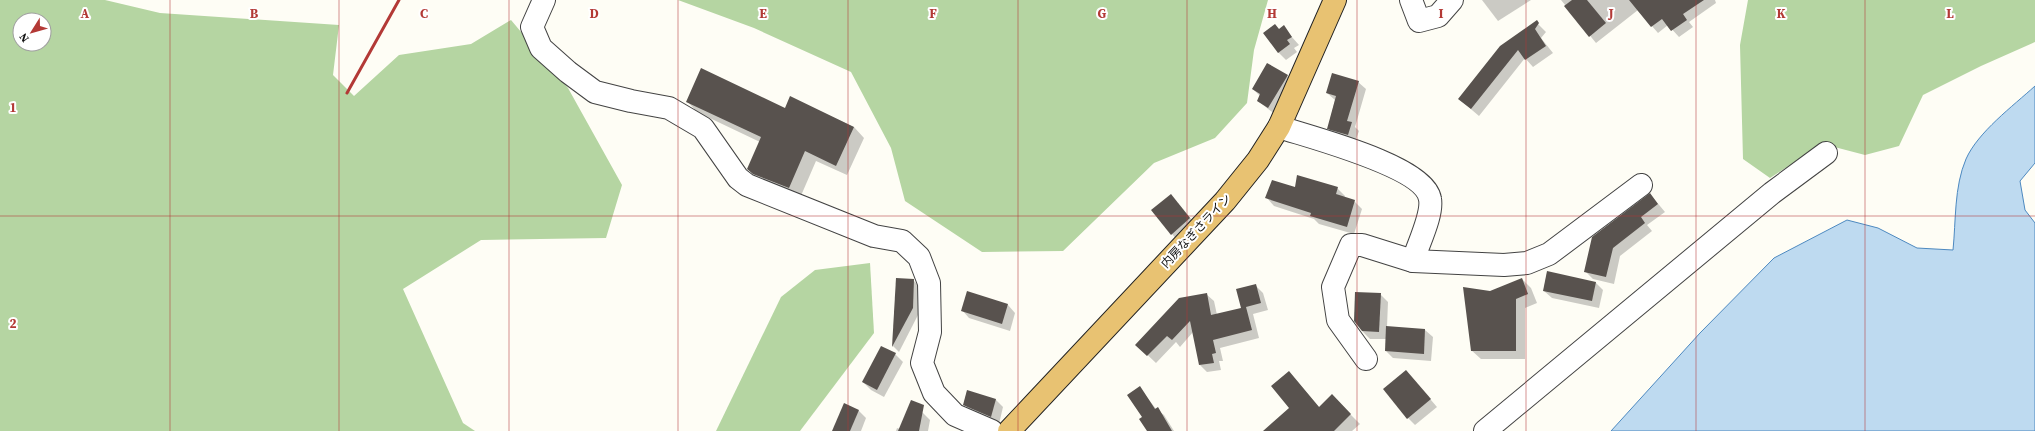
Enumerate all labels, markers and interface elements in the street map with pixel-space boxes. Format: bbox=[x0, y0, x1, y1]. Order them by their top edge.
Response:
text: A bbox=[81, 5, 90, 22]
text: B bbox=[250, 5, 259, 22]
text: C bbox=[420, 5, 428, 22]
text: D bbox=[589, 5, 599, 22]
text: E bbox=[759, 5, 767, 22]
text: F bbox=[929, 5, 937, 22]
text: G bbox=[1098, 5, 1107, 22]
text: H bbox=[1267, 5, 1277, 22]
text: I bbox=[1438, 5, 1444, 22]
text: J bbox=[1607, 5, 1614, 22]
text: K bbox=[1776, 5, 1786, 22]
text: L bbox=[1946, 5, 1954, 22]
north arrow bbox=[12, 12, 52, 52]
text: N bbox=[16, 30, 33, 45]
text: 1 bbox=[9, 99, 17, 116]
street label: 内房なぎさライン bbox=[1157, 190, 1235, 272]
text: 2 bbox=[9, 315, 17, 332]

